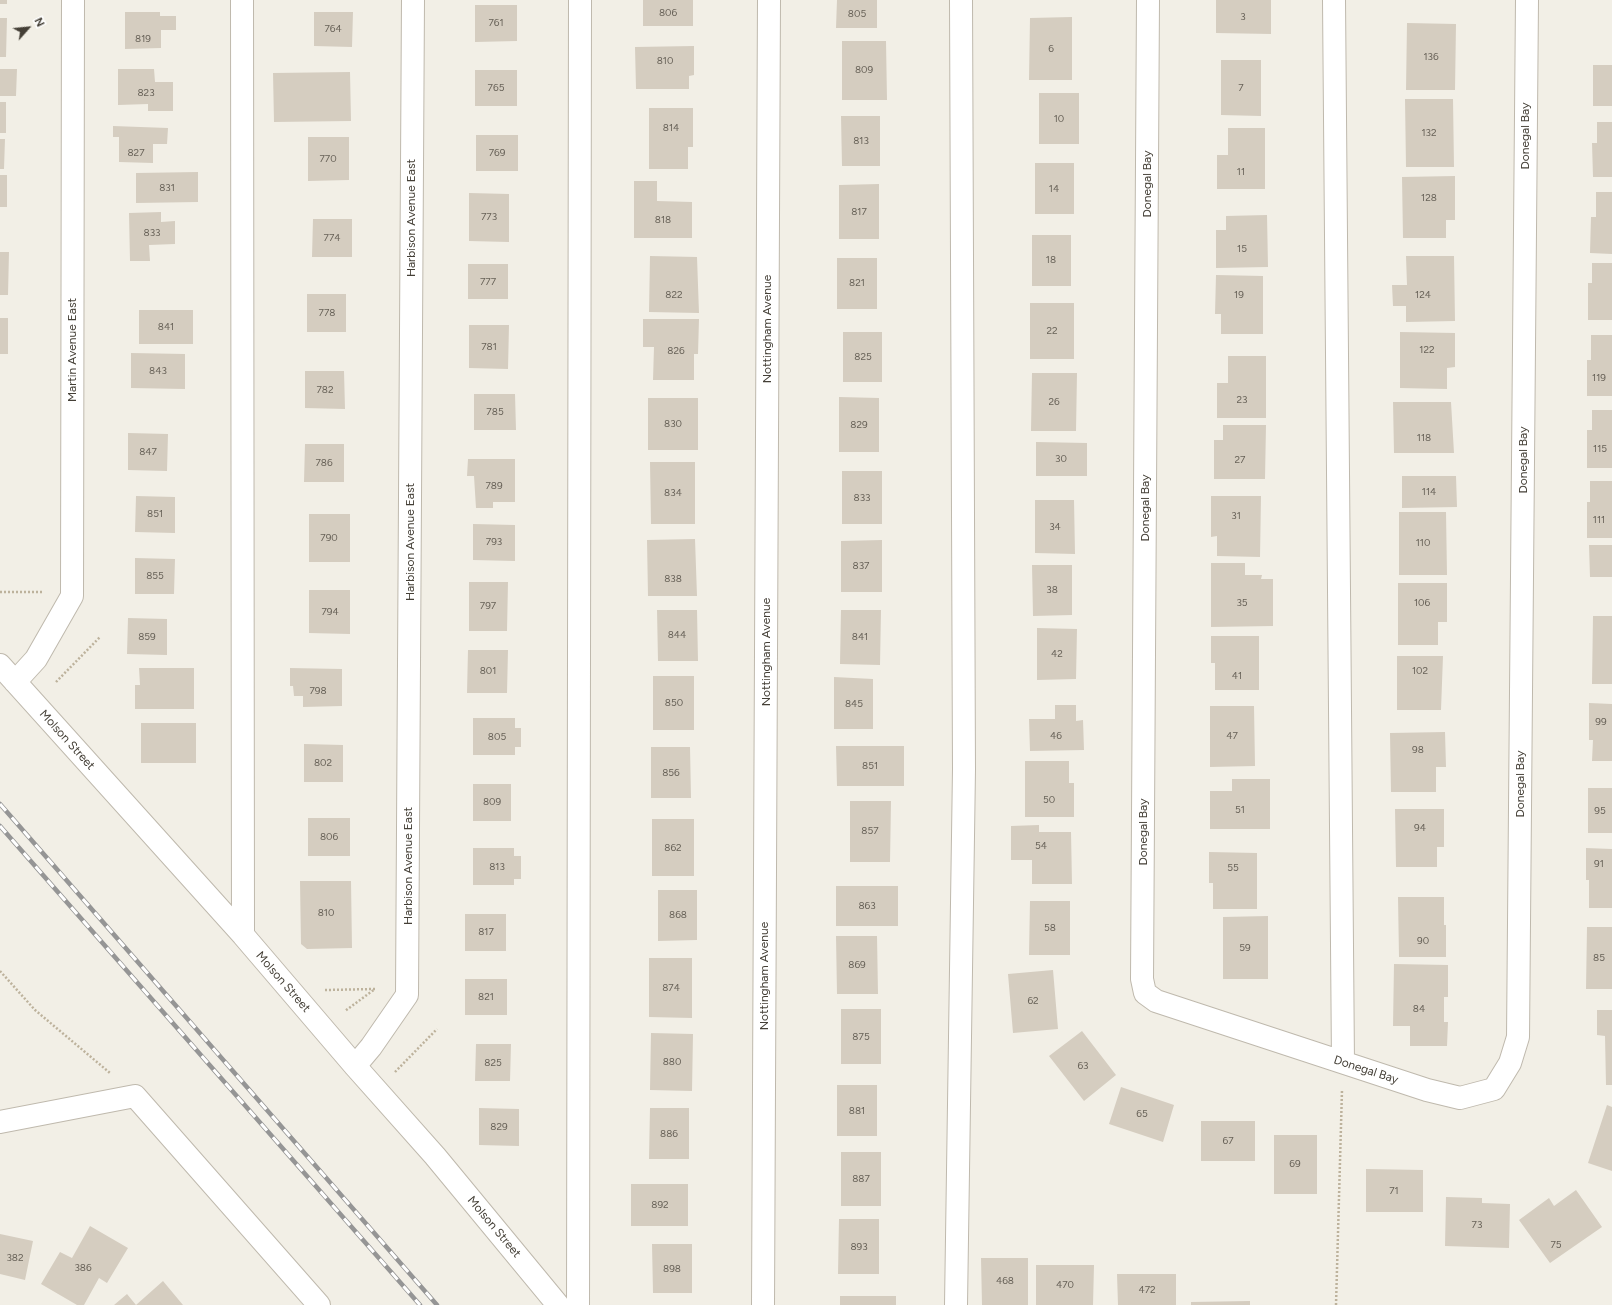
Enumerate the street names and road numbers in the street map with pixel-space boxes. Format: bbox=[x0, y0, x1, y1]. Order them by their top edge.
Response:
street label: Donegal Bay bbox=[1518, 103, 1532, 169]
street label: Donegal Bay bbox=[1140, 151, 1154, 217]
street label: Harbison Avenue East bbox=[404, 159, 418, 277]
street label: Nottingham Avenue bbox=[760, 275, 774, 383]
street label: Martin Avenue East bbox=[65, 298, 79, 402]
street label: Donegal Bay bbox=[1516, 427, 1530, 493]
street label: Donegal Bay bbox=[1138, 475, 1152, 541]
street label: Harbison Avenue East bbox=[403, 483, 417, 601]
street label: Nottingham Avenue bbox=[759, 598, 773, 706]
street label: Molson Street bbox=[36, 707, 98, 773]
street label: Donegal Bay bbox=[1513, 751, 1527, 817]
street label: Donegal Bay bbox=[1136, 799, 1150, 865]
street label: Harbison Avenue East bbox=[401, 807, 415, 925]
street label: Nottingham Avenue bbox=[757, 922, 771, 1030]
street label: Molson Street bbox=[253, 949, 313, 1015]
street label: Donegal Bay bbox=[1332, 1053, 1400, 1087]
street label: Molson Street bbox=[464, 1193, 524, 1261]

